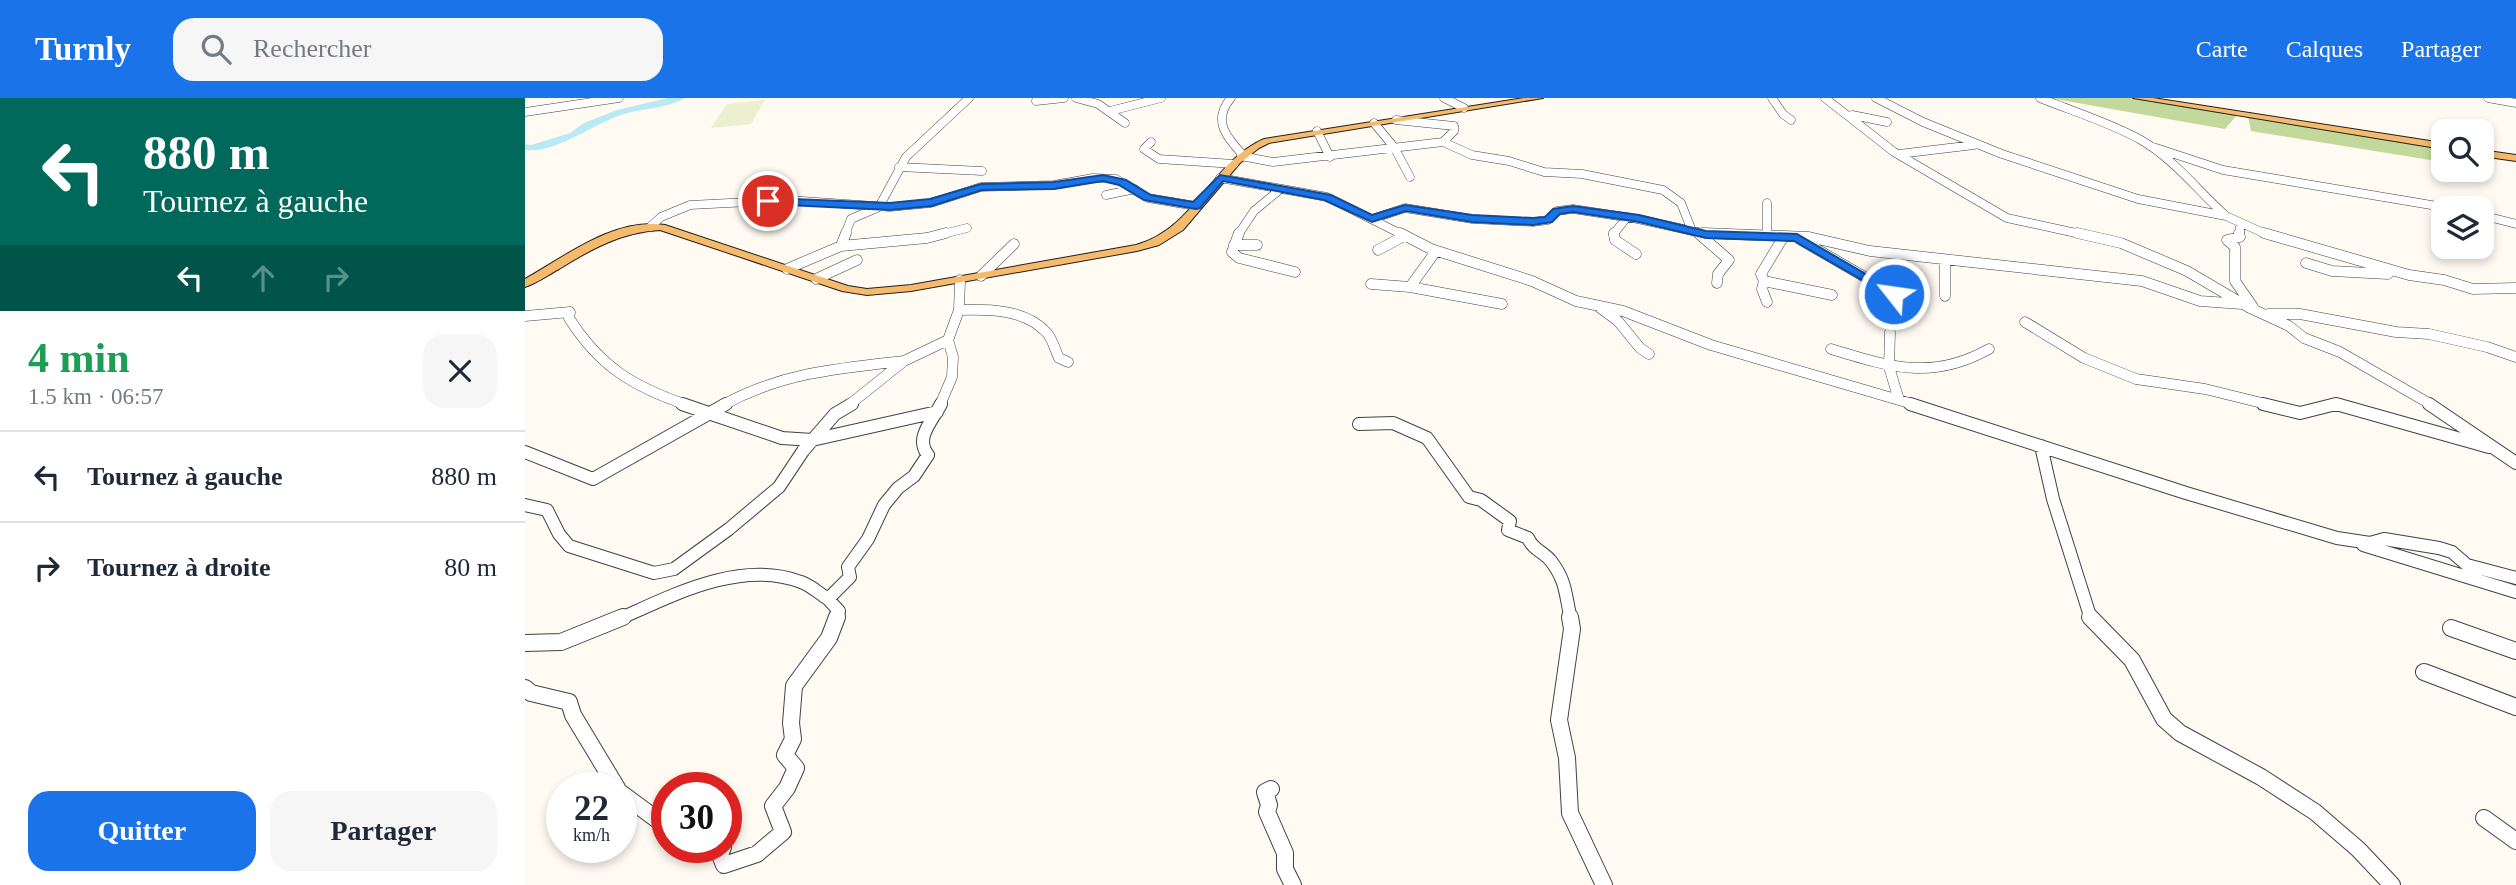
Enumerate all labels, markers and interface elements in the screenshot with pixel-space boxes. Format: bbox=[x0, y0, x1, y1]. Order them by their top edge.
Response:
search box bbox=[173, 18, 663, 81]
icon: search bbox=[197, 30, 235, 68]
text: Turnly bbox=[35, 31, 131, 67]
text: Rechercher bbox=[253, 34, 371, 63]
text: Carte bbox=[2196, 36, 2248, 62]
text: Calques bbox=[2286, 36, 2363, 62]
text: Partager bbox=[2401, 36, 2481, 62]
map controls bbox=[2431, 119, 2494, 259]
button: search bbox=[2431, 119, 2494, 182]
text: 880 m bbox=[143, 125, 270, 180]
icon: left bbox=[28, 126, 119, 217]
pin bbox=[738, 171, 798, 231]
icon: arrive bbox=[749, 182, 787, 220]
text: Tournez à gauche bbox=[143, 183, 368, 219]
button: layers bbox=[2431, 196, 2494, 259]
position arrow bbox=[1857, 257, 1931, 331]
icon: left bbox=[171, 259, 209, 297]
icon: ahead bbox=[244, 259, 282, 297]
icon: right bbox=[317, 259, 355, 297]
button: close bbox=[423, 334, 497, 408]
text: 4 min bbox=[28, 335, 130, 381]
text: 1.5 km · 06:57 bbox=[28, 384, 163, 409]
icon: left bbox=[28, 458, 66, 496]
text: Tournez à gauche bbox=[87, 462, 283, 491]
text: 880 m bbox=[431, 462, 497, 491]
icon: right bbox=[28, 549, 66, 587]
text: Tournez à droite bbox=[87, 553, 270, 582]
text: 80 m bbox=[444, 553, 497, 582]
speed limit sign: 30 bbox=[651, 772, 742, 863]
text: 22 bbox=[574, 789, 609, 828]
button: Quitter bbox=[28, 791, 256, 871]
button: Partager bbox=[270, 791, 497, 871]
text: km/h bbox=[573, 825, 610, 845]

